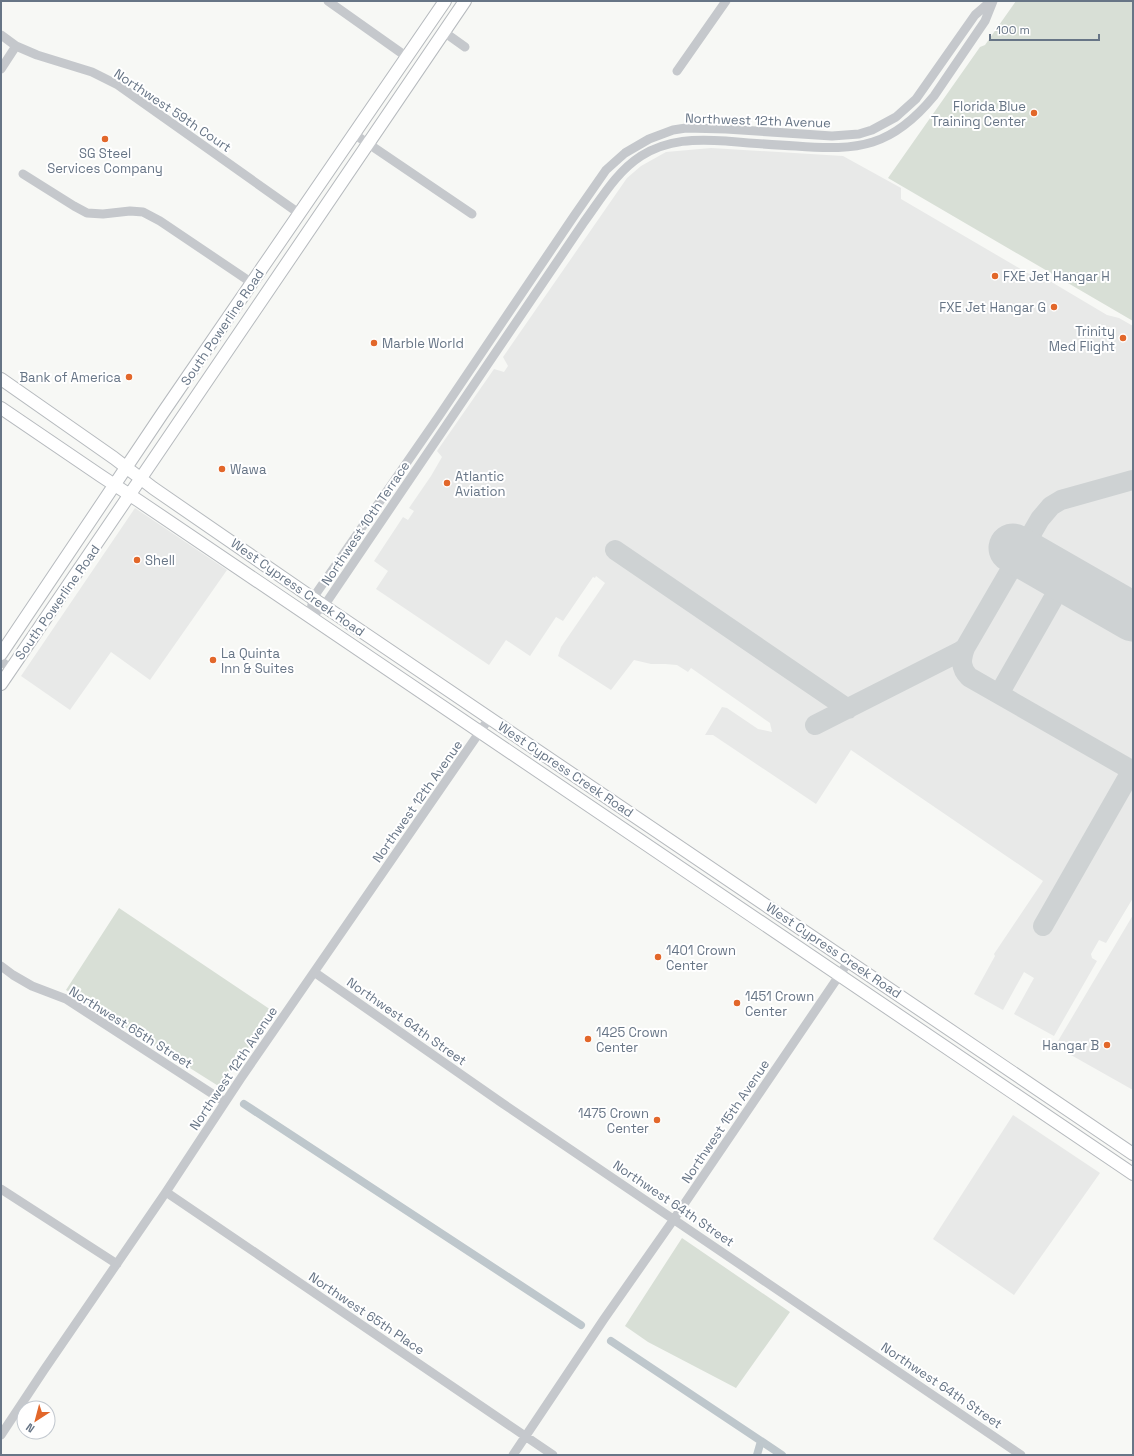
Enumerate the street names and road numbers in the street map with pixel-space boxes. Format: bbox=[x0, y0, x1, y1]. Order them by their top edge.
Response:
street label: Northwest 59th Court bbox=[111, 65, 235, 156]
street label: Northwest 12th Avenue bbox=[685, 109, 831, 132]
street label: South Powerline Road bbox=[177, 266, 268, 389]
street label: Northwest 10th Terrace bbox=[317, 458, 413, 589]
street label: West Cypress Creek Road bbox=[227, 535, 368, 640]
street label: South Powerline Road bbox=[11, 541, 104, 663]
street label: West Cypress Creek Road bbox=[495, 718, 637, 821]
street label: Northwest 12th Avenue bbox=[369, 737, 466, 866]
street label: West Cypress Creek Road bbox=[763, 899, 905, 1002]
street label: Northwest 64th Street bbox=[343, 974, 470, 1069]
street label: Northwest 65th Street bbox=[66, 983, 196, 1072]
street label: Northwest 12th Avenue bbox=[186, 1003, 281, 1133]
street label: Northwest 15th Avenue bbox=[678, 1056, 773, 1186]
street label: Northwest 64th Street bbox=[610, 1157, 738, 1250]
street label: Northwest 65th Place bbox=[305, 1268, 428, 1359]
street label: Northwest 64th Street bbox=[878, 1339, 1006, 1432]

